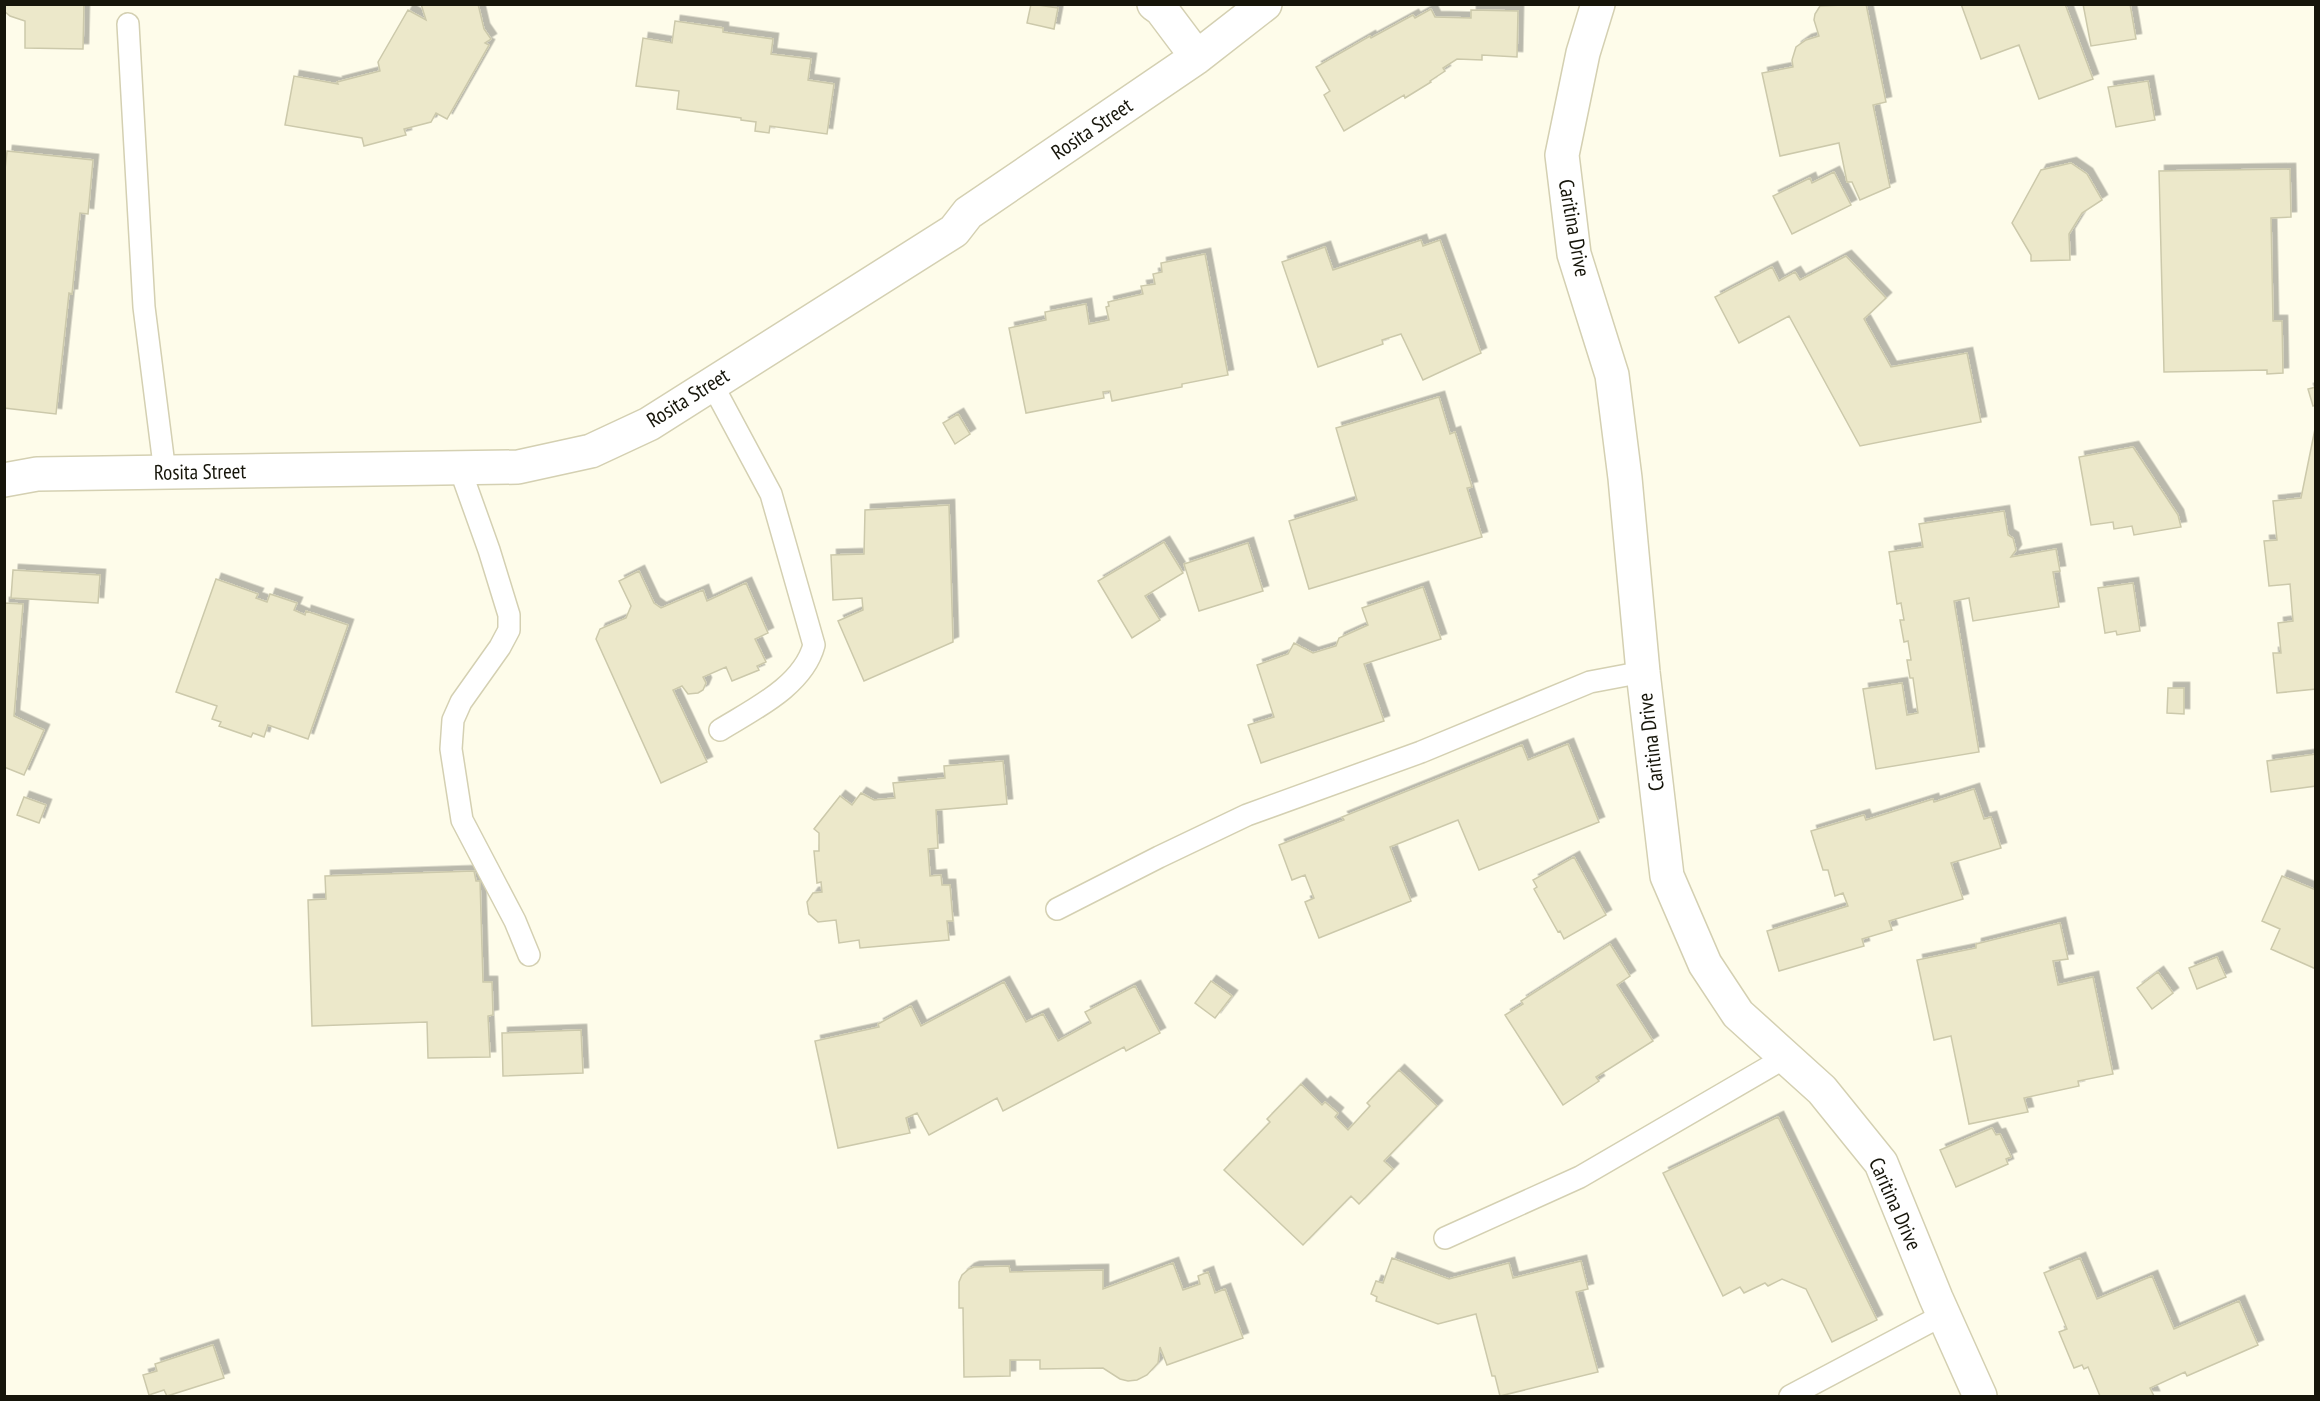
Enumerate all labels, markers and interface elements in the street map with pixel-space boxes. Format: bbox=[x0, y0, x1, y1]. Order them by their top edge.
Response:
street label: Rosita Street bbox=[1046, 92, 1138, 166]
street label: Caritina Drive bbox=[1553, 177, 1596, 279]
street label: Rosita Street bbox=[642, 362, 734, 433]
street label: Rosita Street bbox=[154, 457, 246, 486]
street label: Caritina Drive bbox=[1631, 691, 1670, 793]
street label: Caritina Drive bbox=[1863, 1153, 1928, 1254]

